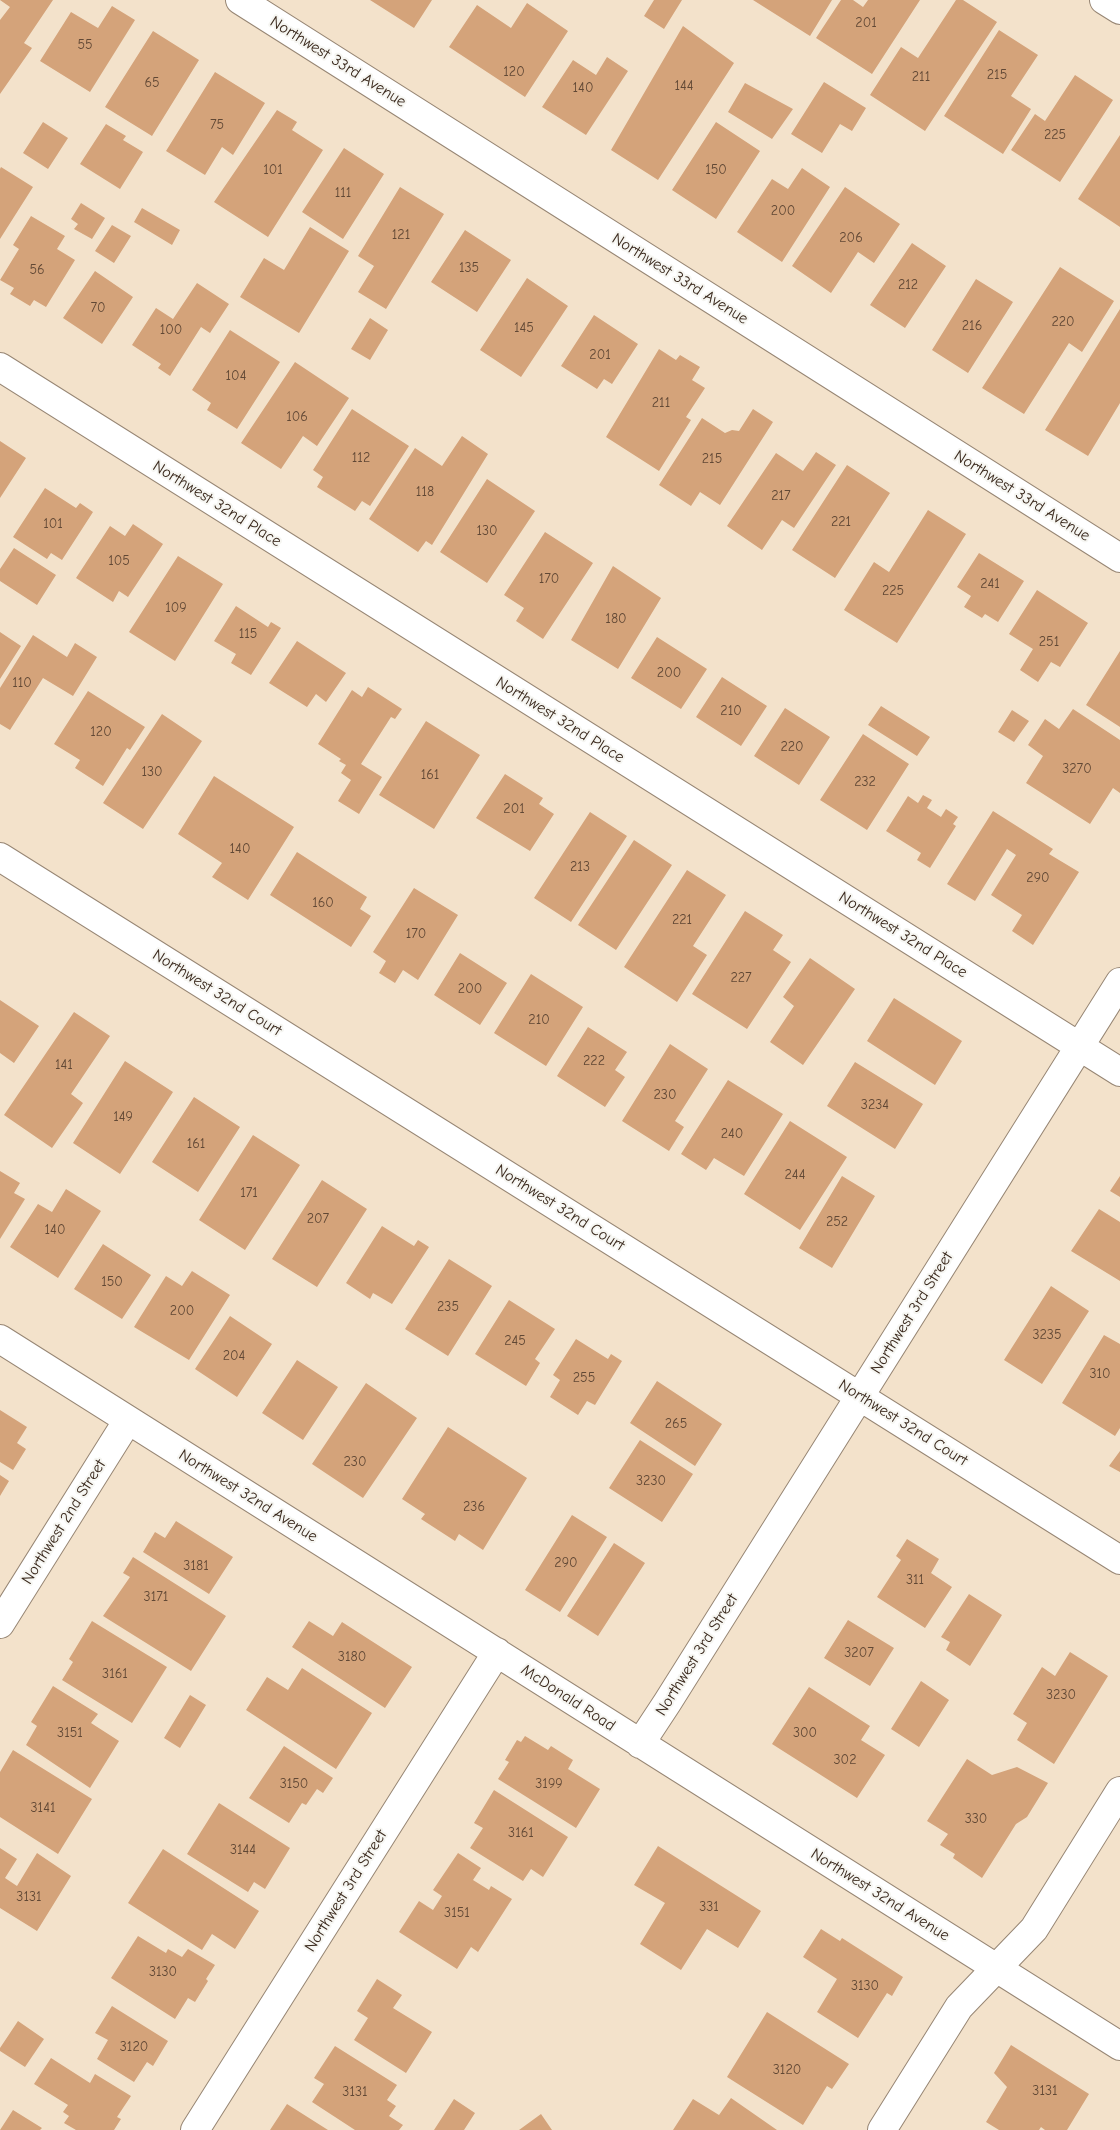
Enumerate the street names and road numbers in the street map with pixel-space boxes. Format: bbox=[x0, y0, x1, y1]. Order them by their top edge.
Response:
street label: Northwest 33rd Avenue bbox=[266, 12, 410, 112]
street label: Northwest 33rd Avenue bbox=[608, 229, 752, 329]
street label: Northwest 33rd Avenue bbox=[950, 446, 1094, 546]
street label: Northwest 32nd Place bbox=[149, 457, 285, 551]
street label: Northwest 32nd Place bbox=[492, 673, 628, 767]
street label: Northwest 32nd Place bbox=[835, 888, 971, 982]
street label: Northwest 32nd Court bbox=[149, 945, 285, 1041]
street label: Northwest 32nd Court bbox=[492, 1160, 628, 1256]
street label: Northwest 3rd Street bbox=[867, 1248, 957, 1378]
street label: Northwest 32nd Court bbox=[835, 1375, 971, 1471]
street label: Northwest 32nd Avenue bbox=[175, 1445, 321, 1547]
street label: Northwest 2nd Street bbox=[18, 1456, 110, 1588]
street label: Northwest 3rd Street bbox=[652, 1590, 742, 1720]
street label: McDonald Road bbox=[517, 1660, 619, 1736]
street label: Northwest 3rd Street bbox=[301, 1826, 391, 1956]
street label: Northwest 32nd Avenue bbox=[807, 1844, 953, 1946]

